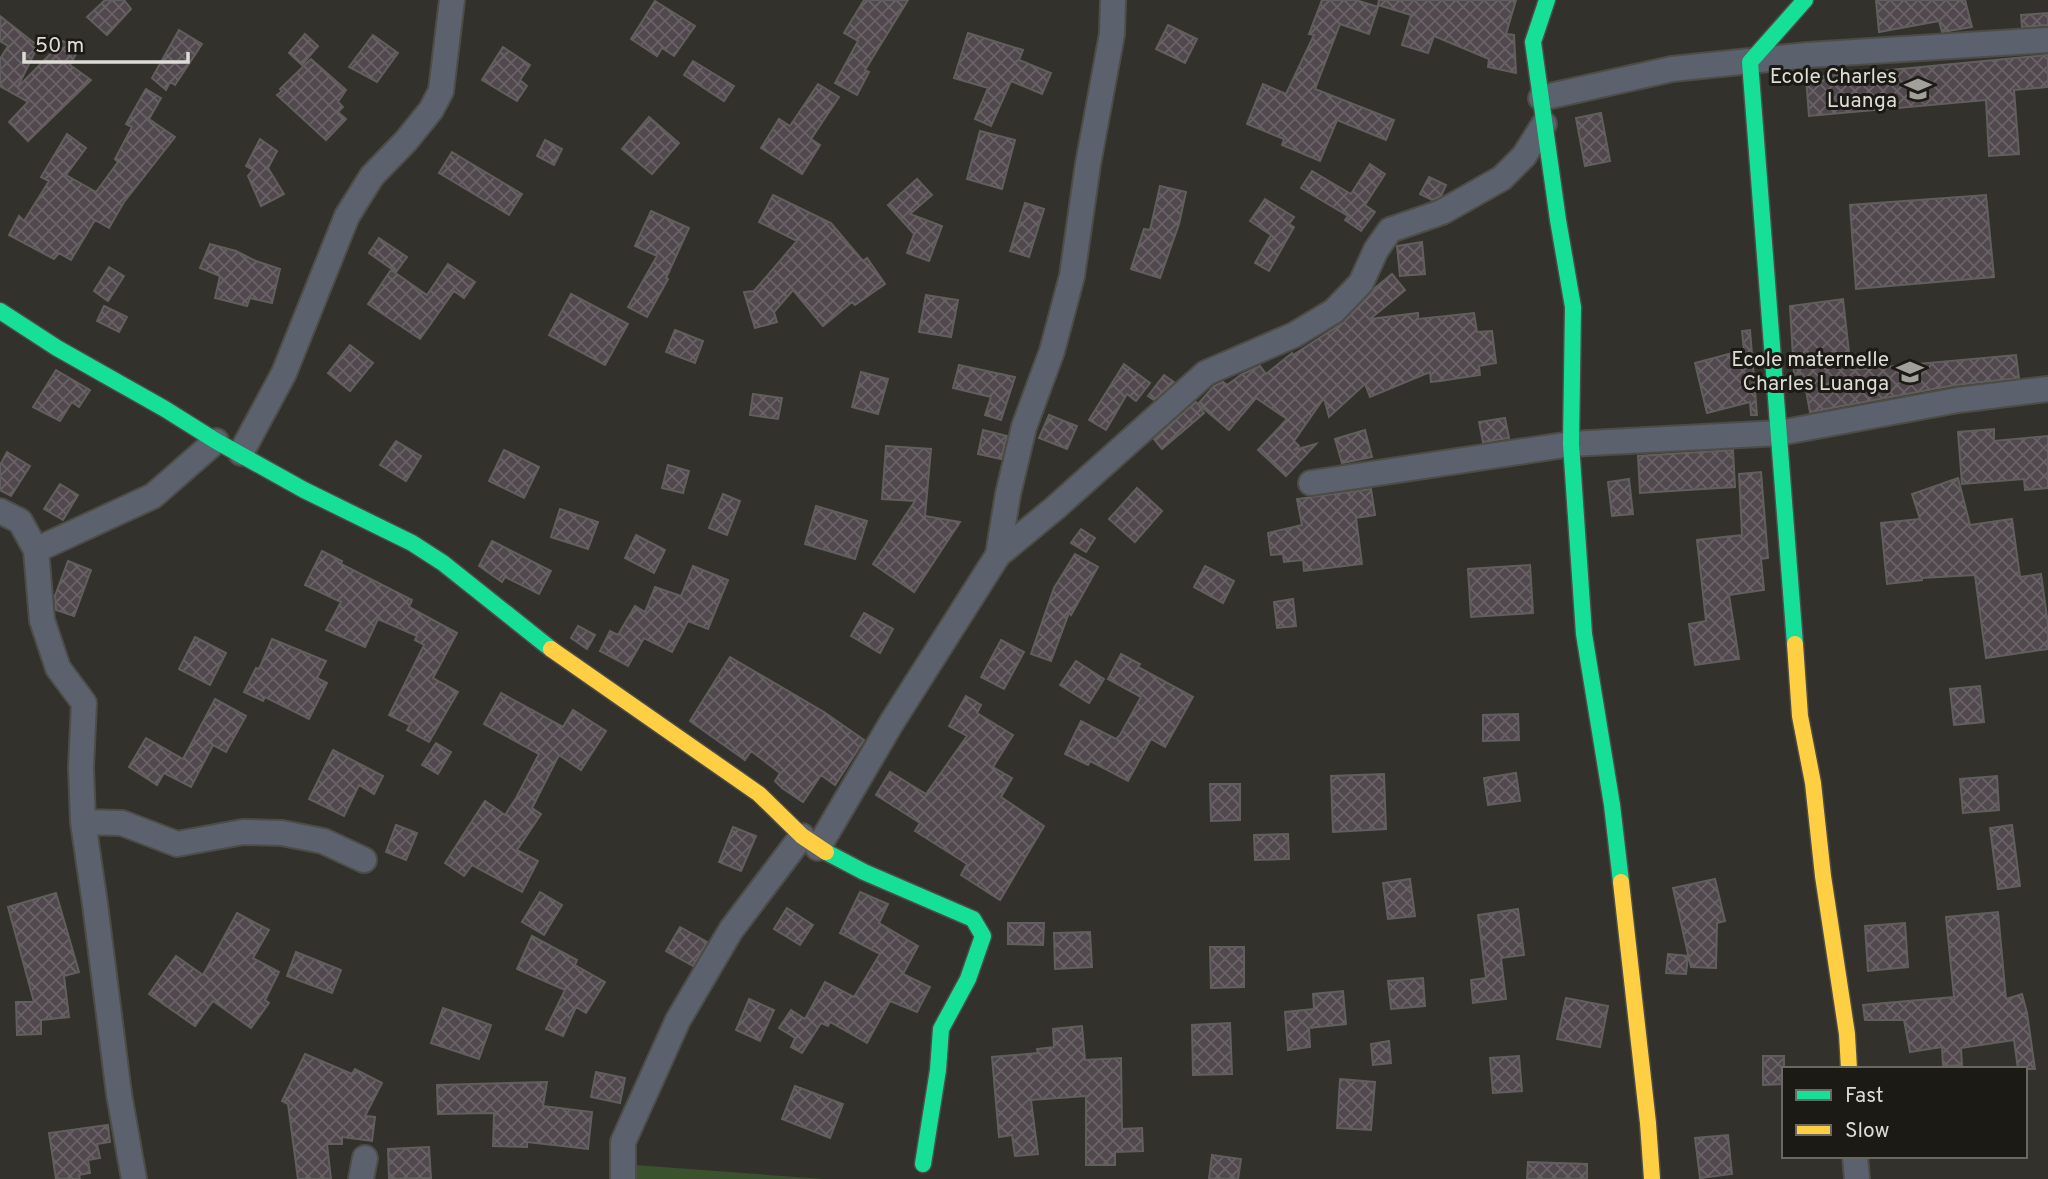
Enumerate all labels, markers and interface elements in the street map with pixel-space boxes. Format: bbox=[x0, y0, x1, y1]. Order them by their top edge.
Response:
scale bar bbox=[24, 21, 189, 65]
text: 50 m bbox=[35, 33, 84, 60]
place label: Ecole Charles Luanga bbox=[1770, 64, 1897, 115]
school or university icon: Ecole Charles Luanga bbox=[1903, 74, 1933, 104]
place label: Ecole maternelle Charles Luanga bbox=[1731, 347, 1889, 398]
school or university icon: Ecole maternelle Charles Luanga bbox=[1895, 357, 1925, 387]
legend bbox=[1782, 1067, 2027, 1158]
text: Fast bbox=[1845, 1083, 1884, 1110]
text: Slow bbox=[1845, 1118, 1890, 1145]

